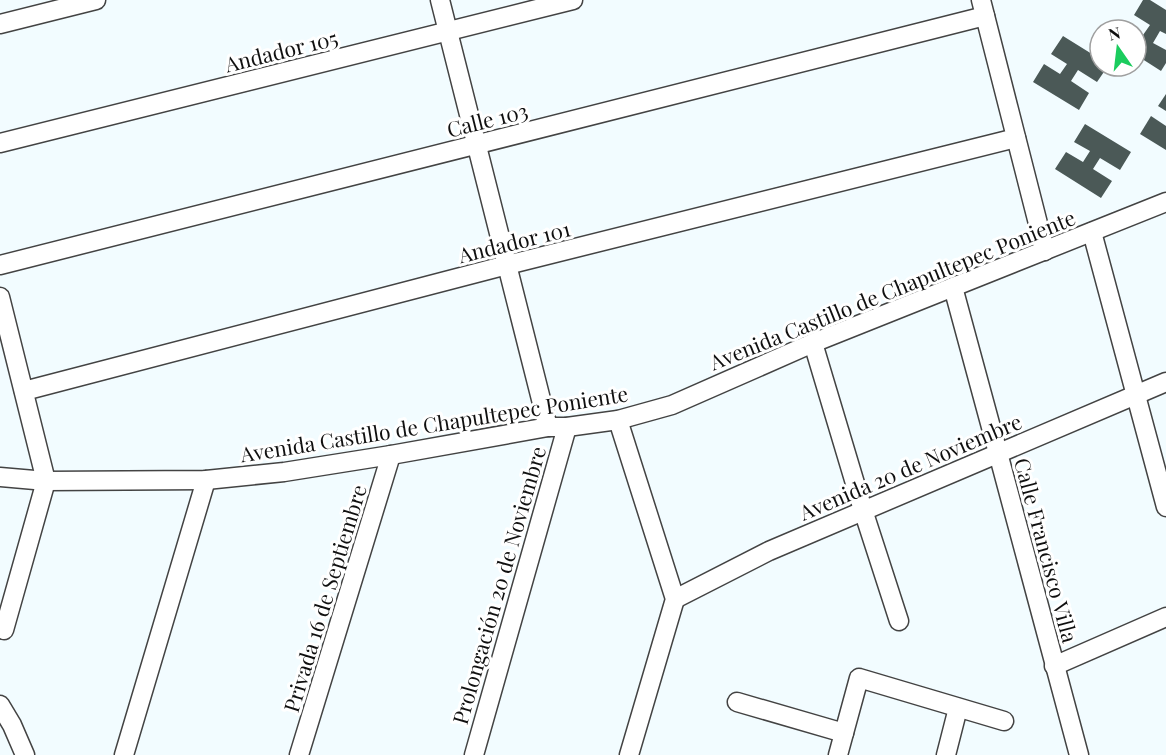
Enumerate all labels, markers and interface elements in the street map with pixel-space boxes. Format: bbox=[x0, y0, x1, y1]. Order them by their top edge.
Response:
north arrow bbox=[1088, 18, 1148, 78]
text: N bbox=[1106, 21, 1123, 45]
street label: Andador 105 bbox=[221, 22, 340, 78]
street label: Calle 103 bbox=[444, 95, 530, 143]
street label: Avenida Castillo de Chapultepec Poniente bbox=[704, 203, 1079, 376]
street label: Andador 101 bbox=[454, 214, 573, 269]
street label: Avenida Castillo de Chapultepec Poniente bbox=[237, 378, 630, 468]
street label: Avenida 20 de Noviembre bbox=[794, 406, 1026, 526]
street label: Prolongación 20 de Noviembre bbox=[445, 443, 551, 727]
street label: Calle Francisco Villa bbox=[1009, 455, 1085, 646]
street label: Privada 16 de Septiembre bbox=[276, 481, 372, 715]

